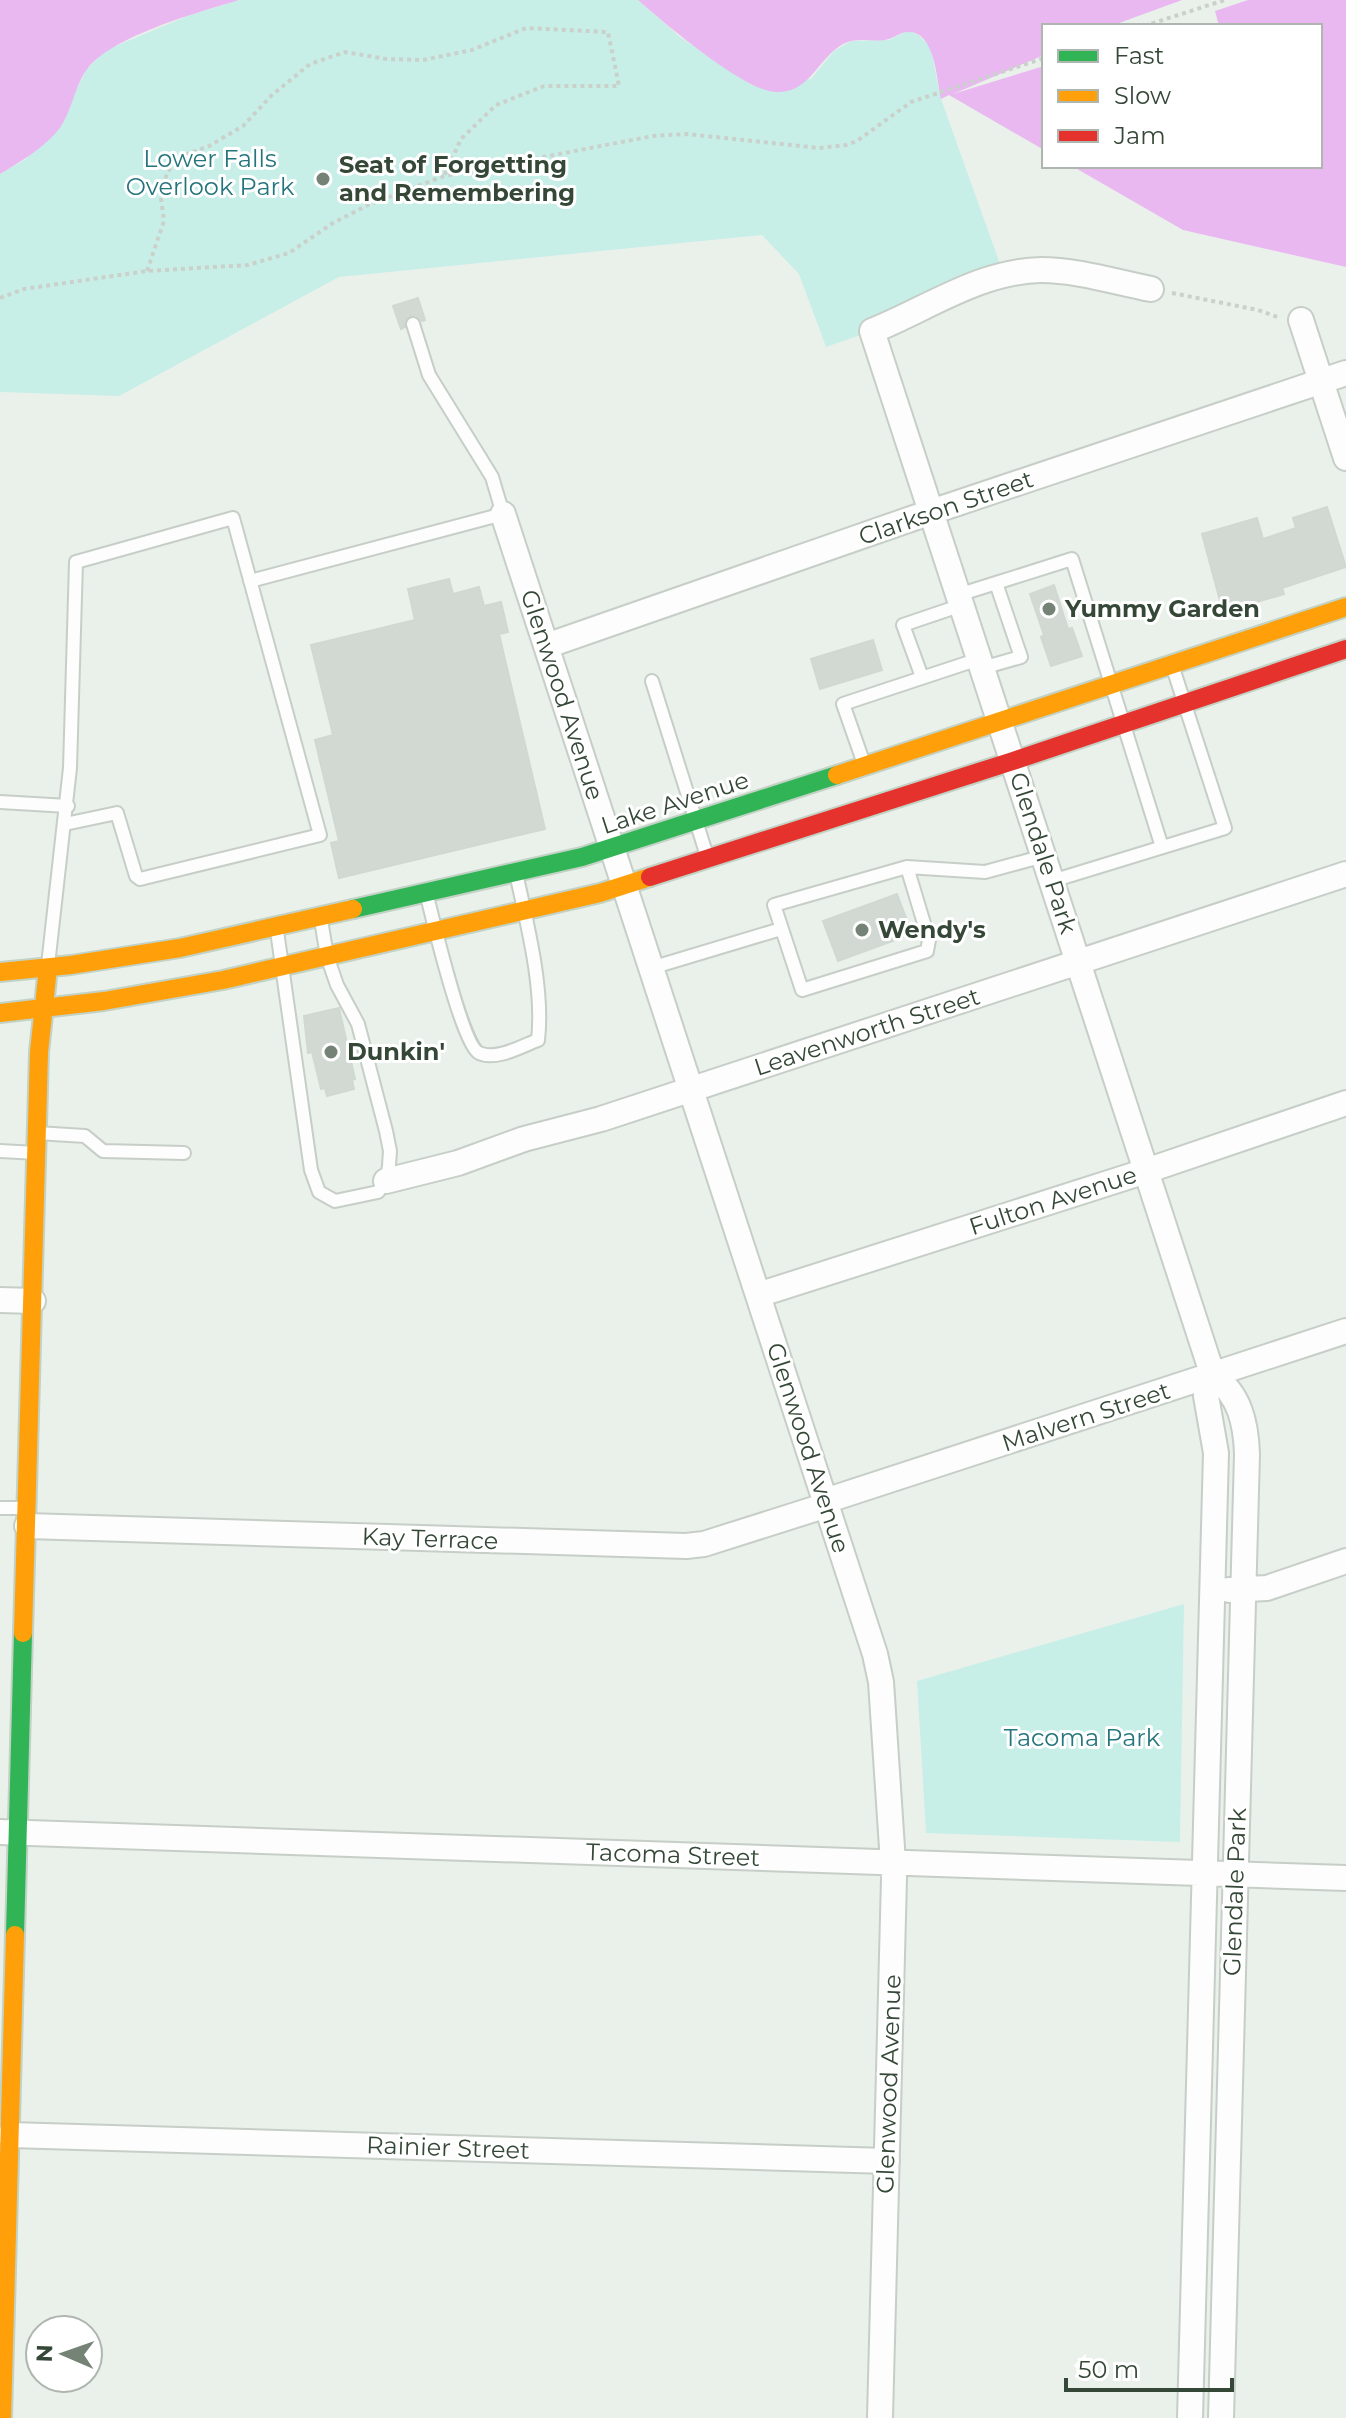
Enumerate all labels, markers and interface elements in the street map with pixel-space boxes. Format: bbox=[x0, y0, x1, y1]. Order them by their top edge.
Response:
legend bbox=[1042, 24, 1322, 168]
text: Fast bbox=[1114, 41, 1165, 70]
text: Slow bbox=[1114, 81, 1171, 110]
text: Jam bbox=[1113, 121, 1166, 150]
park label: Lower Falls Overlook Park bbox=[126, 144, 295, 201]
place label: Seat of Forgetting and Remembering bbox=[339, 150, 575, 207]
marker: Seat of Forgetting and Remembering bbox=[314, 170, 332, 188]
street label: Clarkson Street bbox=[855, 464, 1037, 551]
street label: Glenwood Avenue bbox=[515, 586, 610, 804]
place label: Yummy Garden bbox=[1064, 594, 1260, 623]
marker: Yummy Garden bbox=[1040, 600, 1058, 618]
street label: Lake Avenue bbox=[597, 765, 752, 840]
street label: Glendale Park bbox=[1004, 768, 1083, 938]
place label: Wendy's bbox=[878, 915, 986, 944]
marker: Wendy's bbox=[853, 921, 871, 939]
street label: Leavenworth Street bbox=[750, 981, 984, 1082]
place label: Dunkin' bbox=[347, 1037, 445, 1066]
marker: Dunkin' bbox=[322, 1043, 340, 1061]
street label: Fulton Avenue bbox=[965, 1160, 1140, 1241]
street label: Glenwood Avenue bbox=[761, 1339, 856, 1557]
street label: Malvern Street bbox=[998, 1376, 1174, 1457]
street label: Kay Terrace bbox=[361, 1522, 499, 1555]
park label: Tacoma Park bbox=[1004, 1723, 1161, 1752]
street label: Glendale Park bbox=[1217, 1807, 1252, 1977]
street label: Tacoma Street bbox=[586, 1837, 761, 1872]
street label: Glenwood Avenue bbox=[870, 1974, 907, 2194]
street label: Rainier Street bbox=[366, 2130, 530, 2165]
north arrow bbox=[24, 2314, 104, 2394]
scale bar bbox=[1066, 2342, 1232, 2392]
text: N bbox=[31, 2344, 58, 2363]
text: 50 m bbox=[1078, 2355, 1139, 2384]

